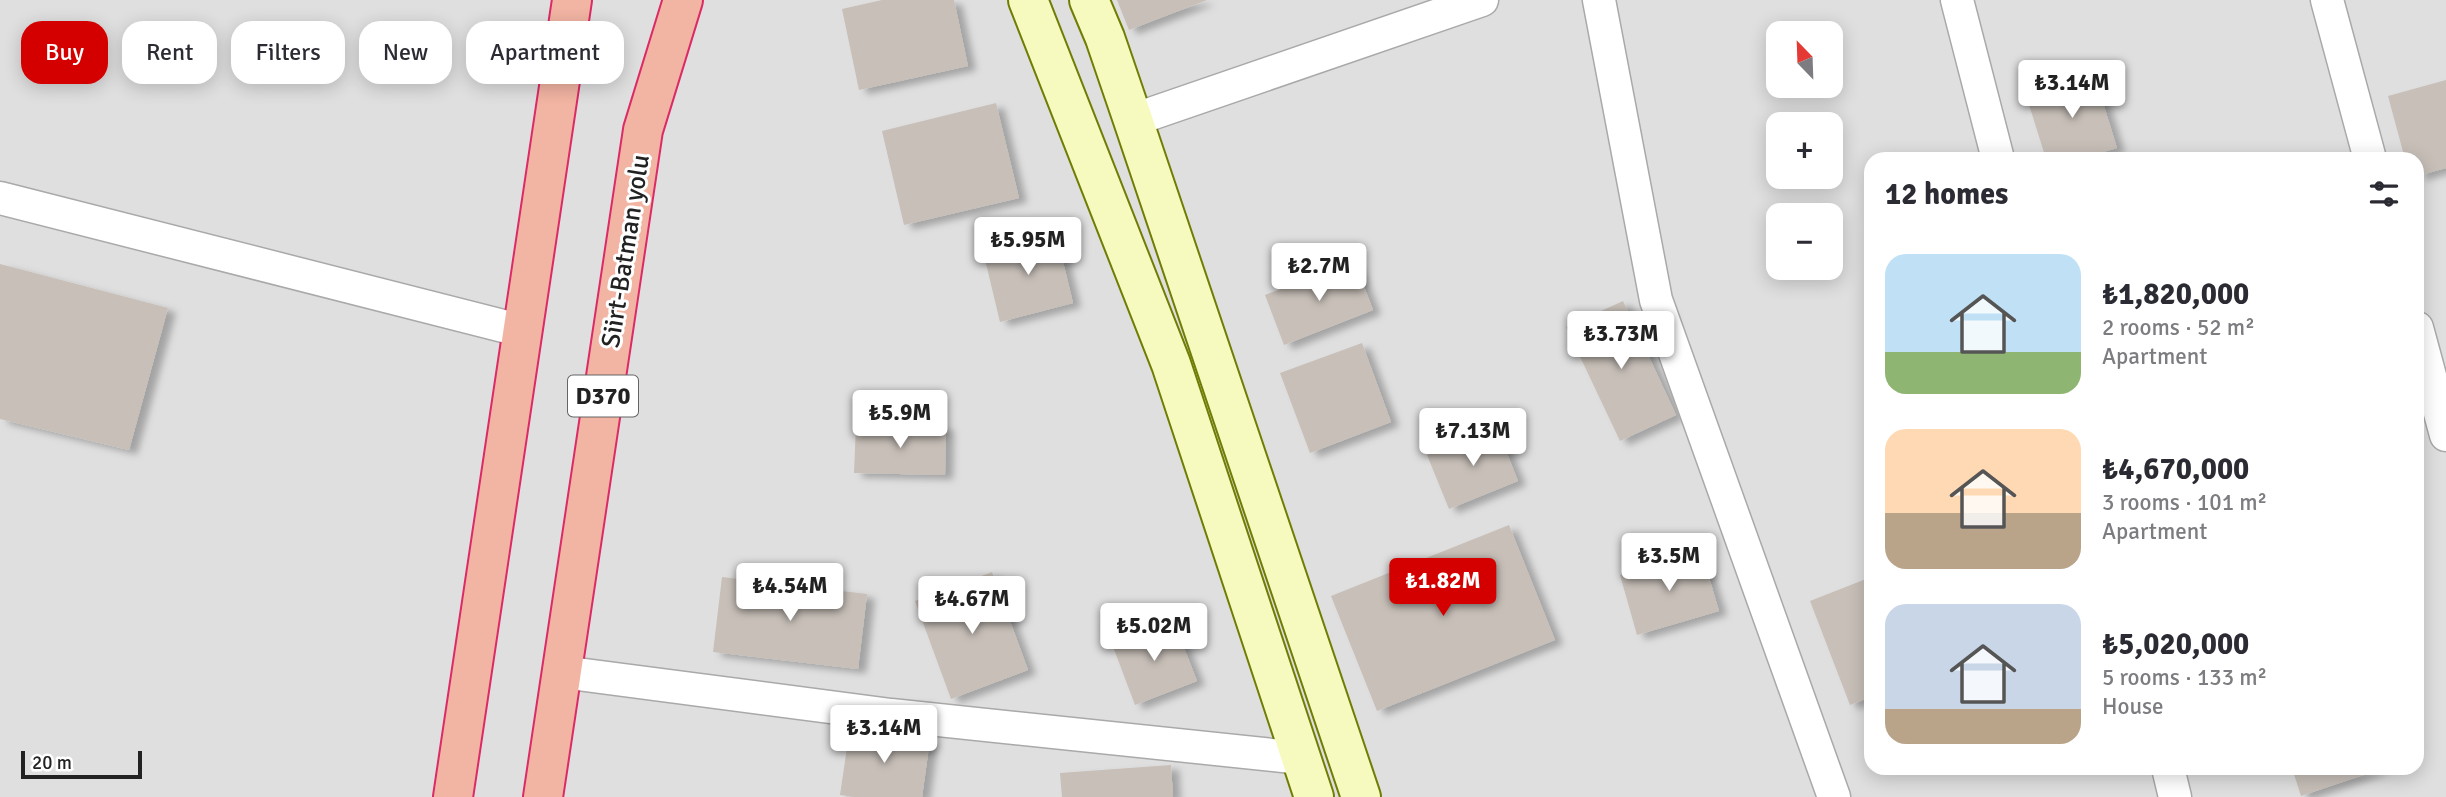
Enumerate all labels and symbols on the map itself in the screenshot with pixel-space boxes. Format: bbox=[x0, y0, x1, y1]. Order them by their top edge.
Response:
north arrow bbox=[1766, 21, 1843, 98]
pin: ₺3.14M bbox=[2015, 60, 2129, 120]
street label: Siirt-Batman yolu bbox=[595, 152, 657, 350]
pin: ₺5.95M bbox=[971, 218, 1085, 277]
pin: ₺2.7M bbox=[1270, 244, 1368, 303]
pin: ₺3.73M bbox=[1564, 312, 1678, 371]
road number: D370 bbox=[568, 376, 638, 416]
pin: ₺5.9M bbox=[851, 391, 949, 450]
pin: ₺7.13M bbox=[1416, 408, 1530, 468]
pin: ₺3.5M bbox=[1620, 534, 1718, 593]
pin: ₺1.82M bbox=[1386, 558, 1500, 618]
pin: ₺4.54M bbox=[733, 564, 847, 623]
pin: ₺4.67M bbox=[915, 576, 1029, 636]
pin: ₺5.02M bbox=[1097, 604, 1211, 663]
pin: ₺3.14M bbox=[827, 706, 941, 765]
scale bar bbox=[21, 748, 142, 780]

